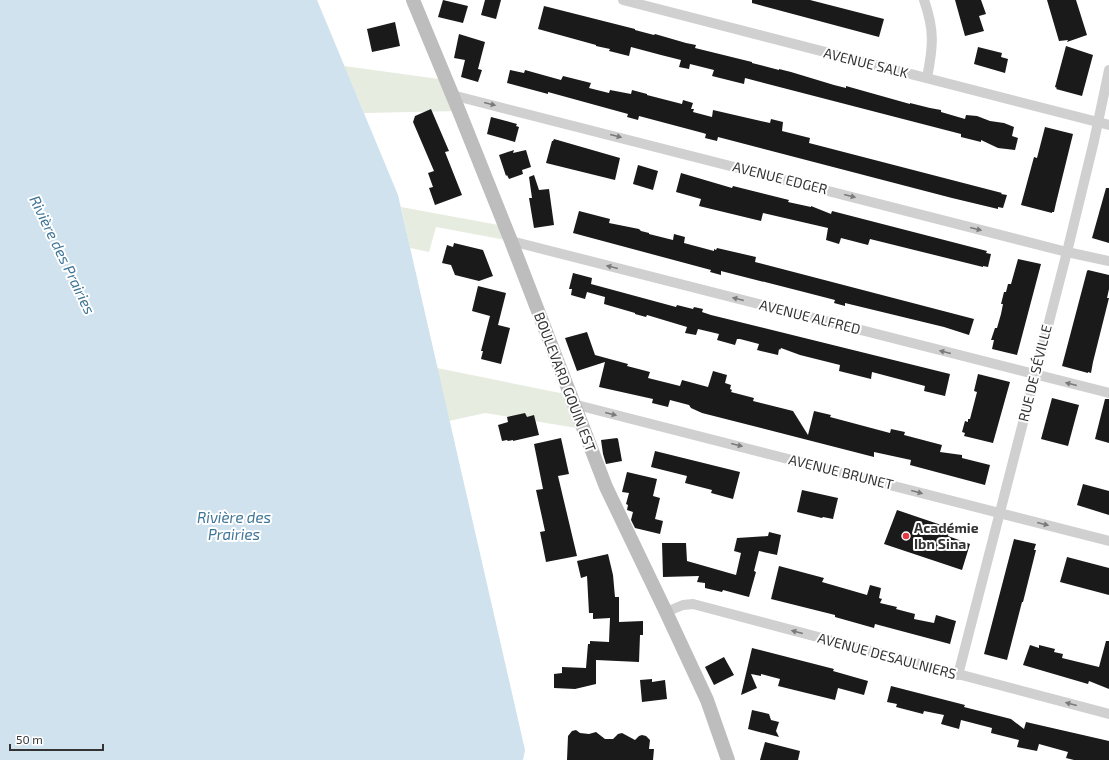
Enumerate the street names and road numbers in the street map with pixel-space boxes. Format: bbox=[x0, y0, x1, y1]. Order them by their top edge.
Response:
street label: AVENUE SALK bbox=[822, 44, 911, 81]
street label: AVENUE EDGER bbox=[731, 158, 830, 198]
street label: AVENUE ALFRED bbox=[758, 296, 862, 337]
street label: BOULEVARD GOUIN EST bbox=[531, 310, 600, 454]
street label: RUE DE SÉVILLE bbox=[1014, 322, 1055, 423]
street label: AVENUE BRUNET bbox=[787, 450, 895, 493]
street label: AVENUE DESAULNIERS bbox=[816, 629, 958, 682]

